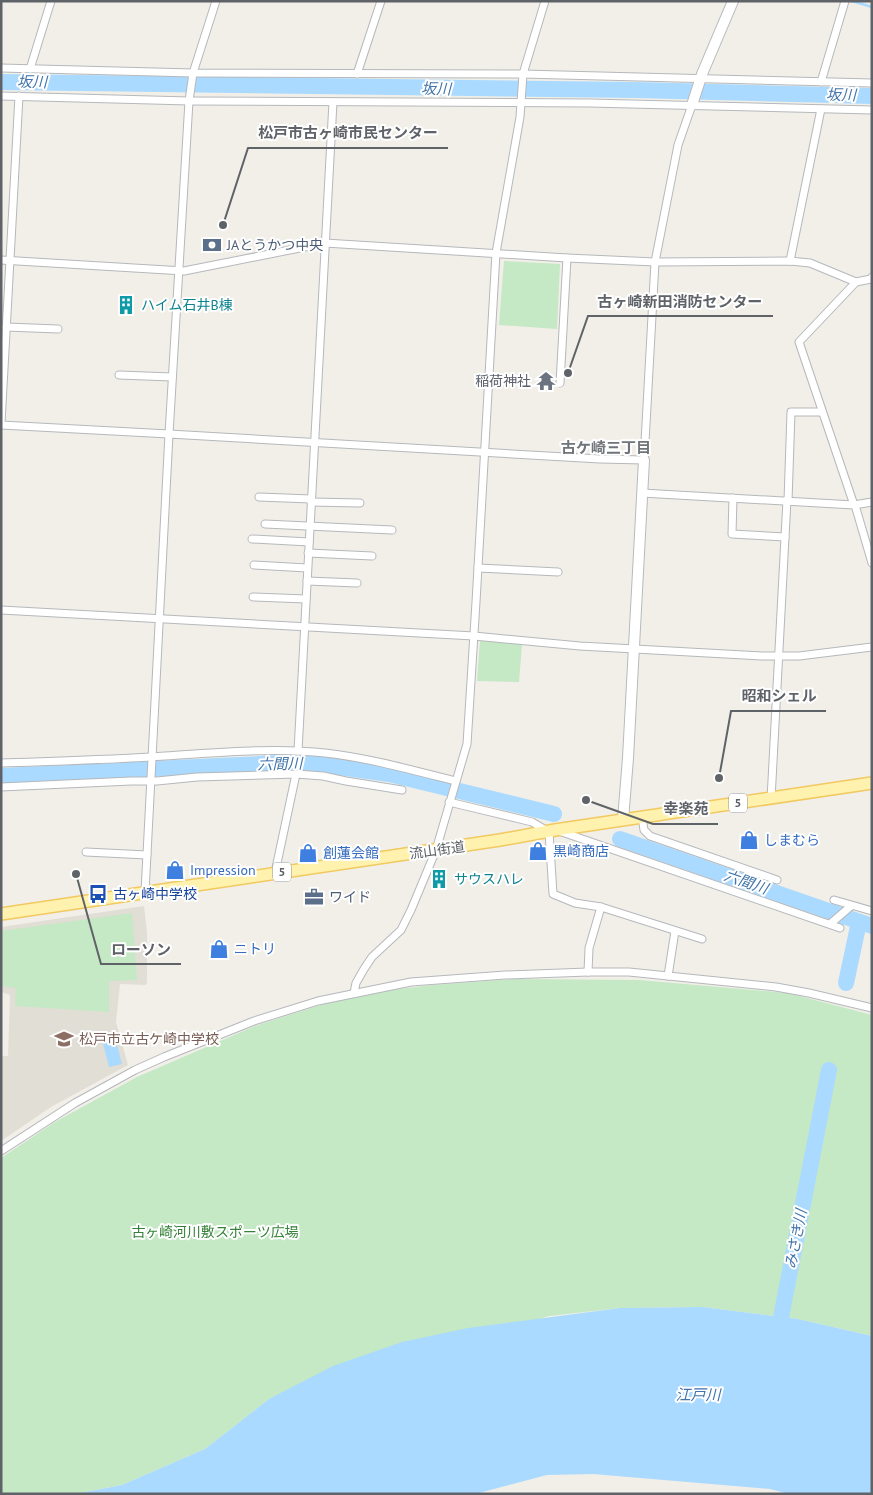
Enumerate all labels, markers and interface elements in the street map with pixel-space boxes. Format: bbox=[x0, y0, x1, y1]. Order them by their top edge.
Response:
water label: 坂川 bbox=[17, 72, 49, 91]
water label: 坂川 bbox=[421, 79, 453, 98]
water label: 坂川 bbox=[826, 85, 858, 104]
callout: 松戸市古ヶ崎市民センター bbox=[248, 118, 448, 148]
text: 松戸市古ヶ崎市民センター bbox=[258, 123, 438, 142]
bank icon: JAとうかつ中央 bbox=[201, 234, 223, 256]
place label: JAとうかつ中央 bbox=[226, 236, 323, 254]
callout: 古ヶ崎新田消防センター bbox=[588, 286, 773, 316]
text: 古ヶ崎新田消防センター bbox=[597, 292, 763, 311]
building icon: ハイム石井B棟 bbox=[115, 294, 137, 316]
place label: ハイム石井B棟 bbox=[141, 296, 233, 314]
temple icon: 稲荷神社 bbox=[535, 370, 557, 392]
place label: 稲荷神社 bbox=[475, 372, 531, 390]
district label: 古ケ崎三丁目 bbox=[561, 438, 651, 457]
callout: 昭和シェル bbox=[731, 681, 826, 711]
text: 昭和シェル bbox=[741, 686, 817, 705]
water label: 六間川 bbox=[257, 754, 305, 773]
callout: 幸楽苑 bbox=[653, 794, 718, 824]
road number: 5 bbox=[729, 794, 747, 812]
text: 幸楽苑 bbox=[663, 799, 709, 818]
shop icon: しまむら bbox=[738, 829, 760, 851]
place label: しまむら bbox=[764, 831, 820, 849]
street label: 流山街道 bbox=[408, 837, 466, 863]
shop icon: 黒崎商店 bbox=[527, 840, 549, 862]
shop icon: 創蓮会館 bbox=[297, 842, 319, 864]
place label: 黒崎商店 bbox=[553, 842, 609, 860]
place label: 創蓮会館 bbox=[323, 844, 379, 862]
shop icon: Impression bbox=[164, 859, 186, 881]
place label: Impression bbox=[190, 861, 256, 879]
road number: 5 bbox=[273, 862, 291, 882]
water label: 六間川 bbox=[722, 865, 772, 898]
building icon: サウスハレ bbox=[428, 868, 450, 890]
place label: サウスハレ bbox=[454, 870, 524, 888]
bus stop icon: 古ヶ崎中学校 bbox=[87, 883, 109, 905]
place label: 古ヶ崎中学校 bbox=[113, 885, 197, 903]
office icon: ワイド bbox=[303, 886, 325, 908]
place label: ワイド bbox=[329, 888, 371, 906]
callout: ローソン bbox=[101, 934, 181, 964]
shop icon: ニトリ bbox=[208, 938, 230, 960]
text: ローソン bbox=[111, 940, 171, 959]
place label: ニトリ bbox=[234, 940, 276, 958]
school or university icon: 松戸市立古ケ崎中学校 bbox=[53, 1028, 75, 1050]
place label: 松戸市立古ケ崎中学校 bbox=[79, 1030, 219, 1048]
water label: みさき川 bbox=[780, 1206, 811, 1270]
park label: 古ヶ崎河川敷スポーツ広場 bbox=[131, 1223, 299, 1241]
water label: 江戸川 bbox=[675, 1385, 722, 1404]

